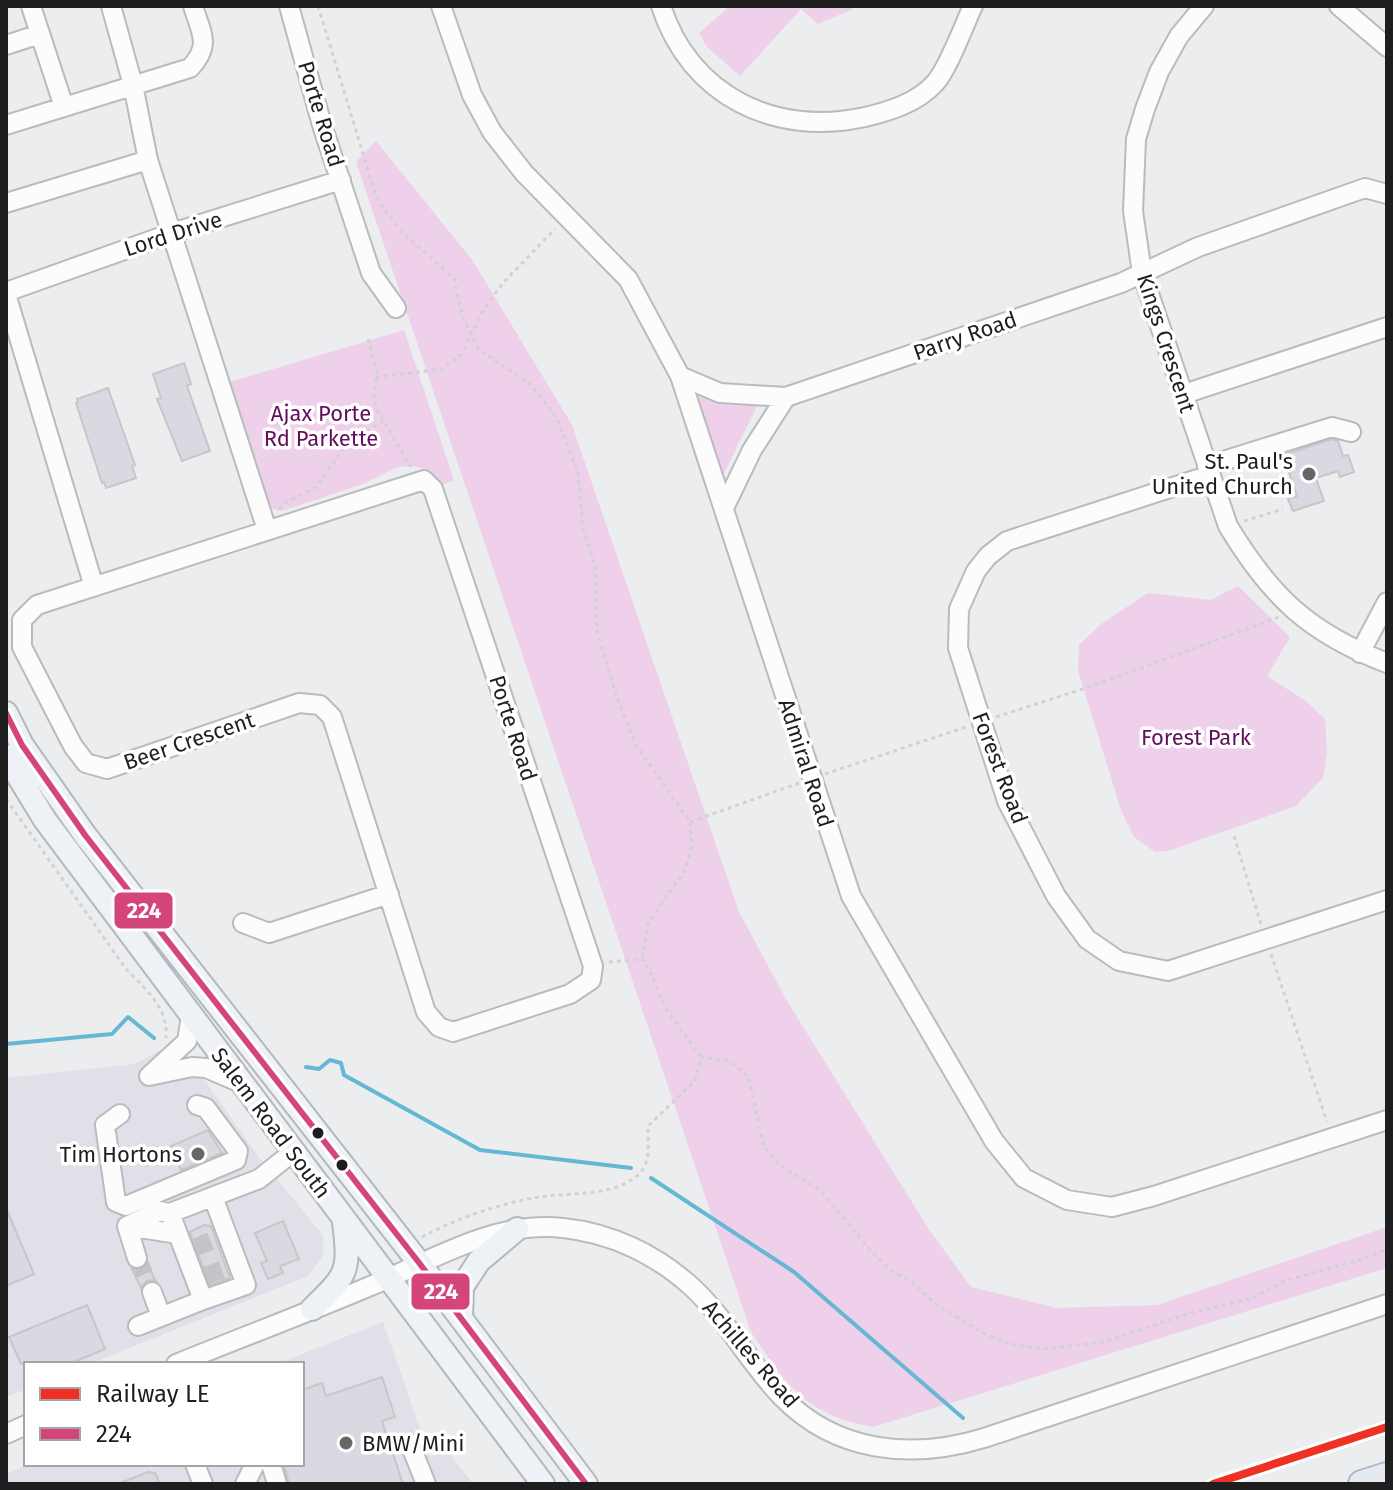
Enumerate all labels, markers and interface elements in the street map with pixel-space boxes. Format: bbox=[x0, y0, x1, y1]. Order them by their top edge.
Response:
street label: Porte Road bbox=[292, 58, 350, 170]
street label: Lord Drive bbox=[120, 205, 226, 263]
street label: Kings Crescent bbox=[1131, 270, 1201, 416]
street label: Parry Road bbox=[910, 306, 1020, 366]
park label: Ajax Porte Rd Parkette bbox=[264, 400, 378, 452]
place label: St. Paul's United Church bbox=[1152, 448, 1293, 500]
marker: St. Paul's United Church bbox=[1300, 465, 1318, 483]
street label: Porte Road bbox=[483, 672, 543, 784]
street label: Admiral Road bbox=[773, 695, 839, 831]
street label: Beer Crescent bbox=[120, 706, 258, 776]
street label: Forest Road bbox=[966, 708, 1034, 828]
park label: Forest Park bbox=[1141, 724, 1252, 751]
line badge: 224 bbox=[113, 891, 174, 930]
text: 224 bbox=[127, 897, 161, 924]
street label: Salem Road South bbox=[206, 1042, 336, 1204]
unlabelled marker bbox=[310, 1125, 326, 1141]
place label: Tim Hortons bbox=[60, 1141, 182, 1168]
marker: Tim Hortons bbox=[189, 1145, 207, 1163]
unlabelled marker bbox=[334, 1157, 350, 1173]
line badge: 224 bbox=[410, 1272, 471, 1311]
text: 224 bbox=[424, 1278, 458, 1305]
street label: Achilles Road bbox=[697, 1295, 805, 1413]
legend bbox=[24, 1362, 304, 1466]
text: Railway LE bbox=[96, 1380, 210, 1408]
text: 224 bbox=[96, 1420, 132, 1448]
place label: BMW/Mini bbox=[362, 1430, 465, 1457]
marker: BMW/Mini bbox=[337, 1434, 355, 1452]

